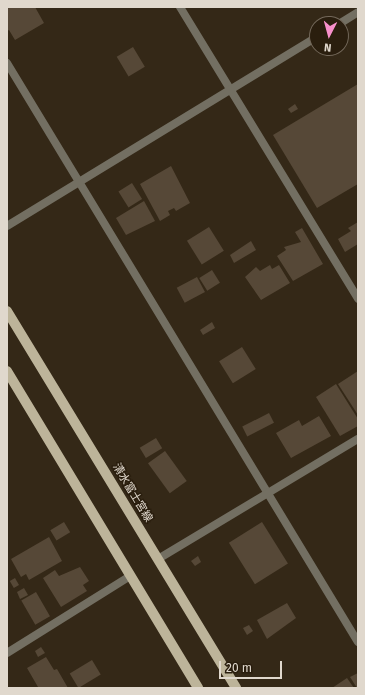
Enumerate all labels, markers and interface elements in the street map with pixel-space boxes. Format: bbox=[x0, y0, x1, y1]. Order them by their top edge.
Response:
north arrow bbox=[309, 16, 349, 56]
text: N bbox=[323, 41, 332, 54]
street label: 清水富士宮線 bbox=[109, 461, 155, 525]
scale bar bbox=[221, 653, 284, 679]
text: 20 m bbox=[226, 661, 252, 675]

